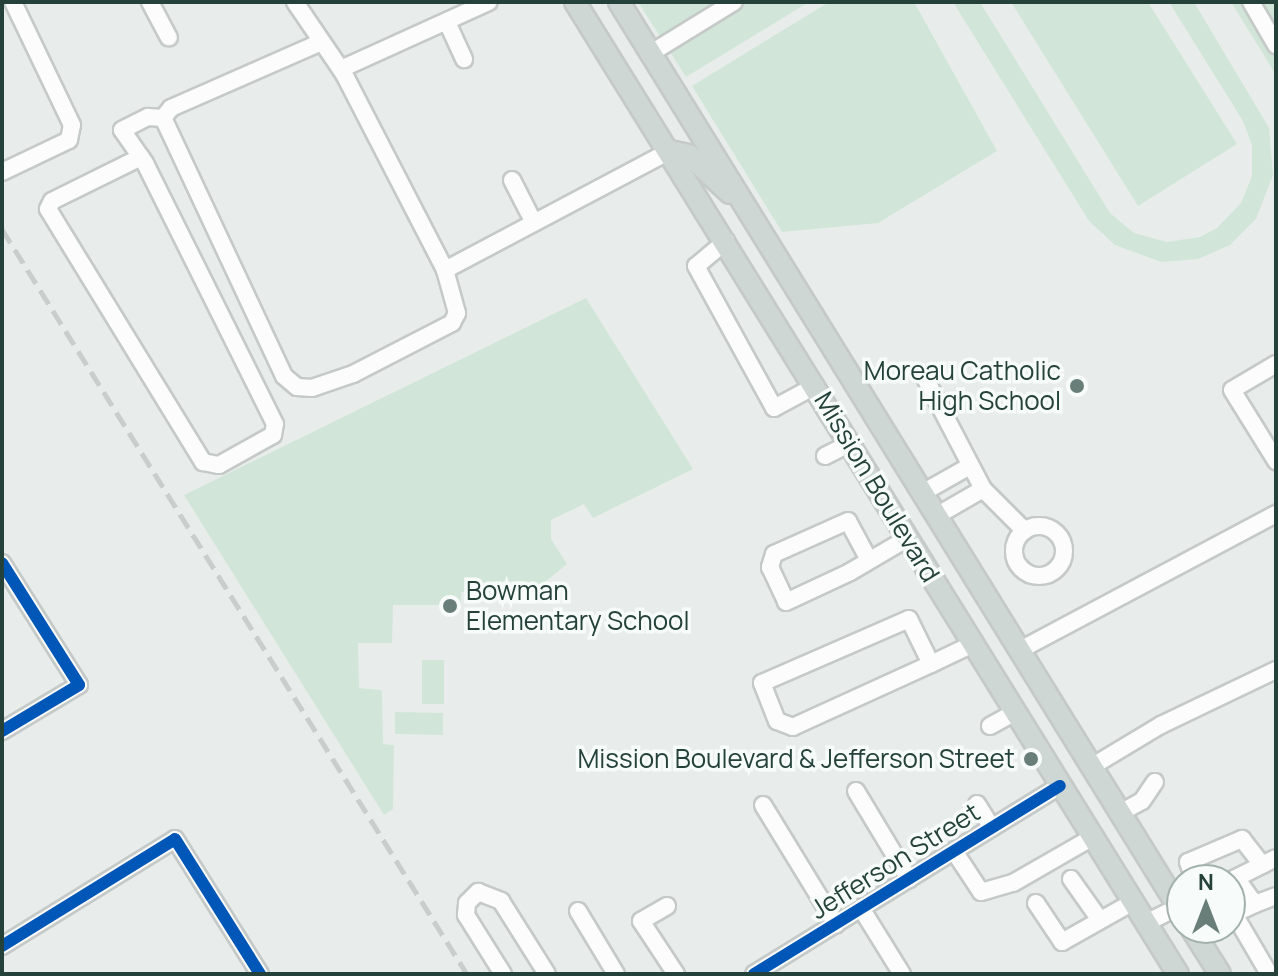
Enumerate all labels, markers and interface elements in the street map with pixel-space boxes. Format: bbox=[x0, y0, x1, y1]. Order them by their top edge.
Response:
place label: Moreau Catholic High School bbox=[864, 355, 1061, 416]
marker: Moreau Catholic High School bbox=[1068, 377, 1086, 395]
street label: Mission Boulevard bbox=[808, 386, 946, 588]
place label: Bowman Elementary School bbox=[466, 575, 690, 636]
marker: Bowman Elementary School bbox=[441, 597, 459, 615]
place label: Mission Boulevard & Jefferson Street bbox=[577, 743, 1015, 775]
marker: Mission Boulevard & Jefferson Street bbox=[1022, 750, 1040, 768]
street label: Jefferson Street bbox=[804, 796, 986, 926]
north arrow bbox=[1166, 864, 1246, 944]
text: N bbox=[1198, 867, 1214, 897]

